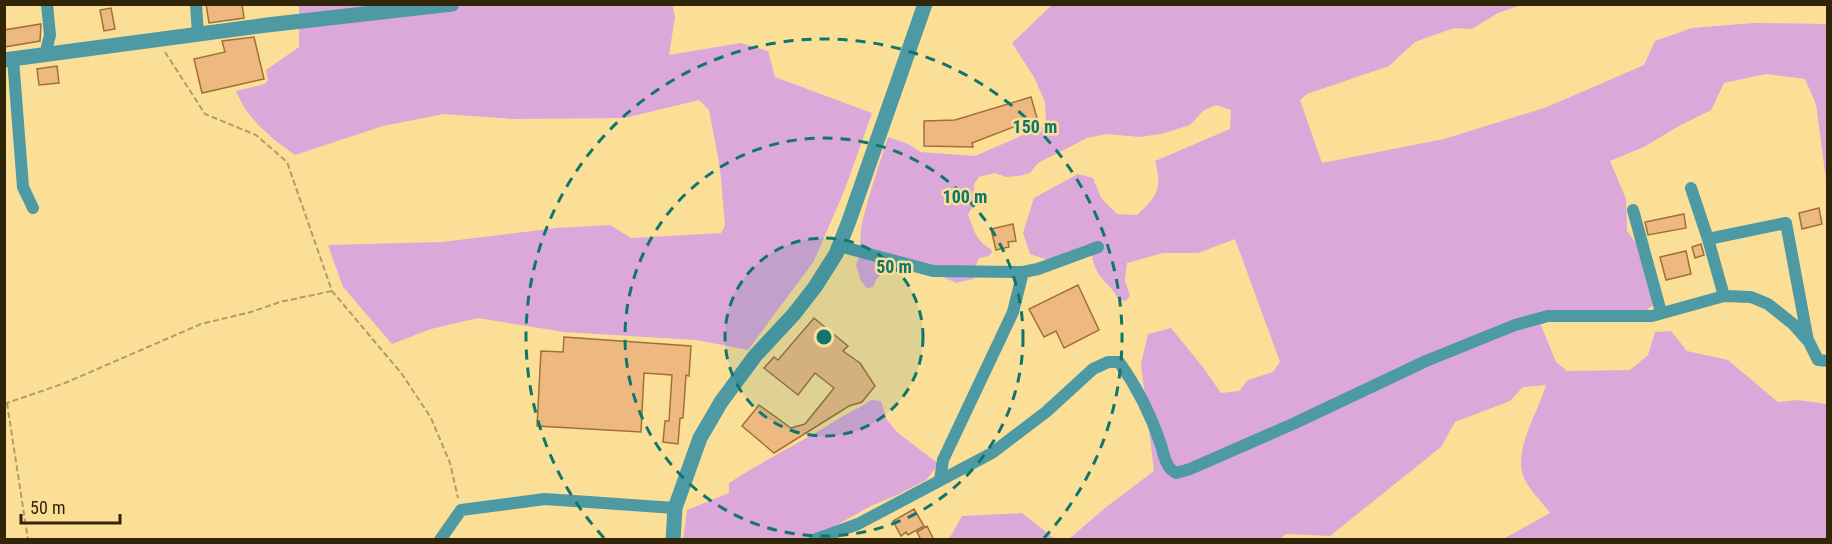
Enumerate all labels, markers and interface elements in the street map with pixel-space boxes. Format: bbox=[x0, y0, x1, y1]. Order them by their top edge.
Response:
text: 150 m bbox=[1013, 116, 1057, 137]
text: 100 m bbox=[943, 186, 987, 207]
text: 50 m bbox=[876, 256, 912, 277]
centre of rings bbox=[814, 327, 834, 347]
scale bar bbox=[21, 487, 120, 525]
text: 50 m bbox=[30, 497, 65, 518]

